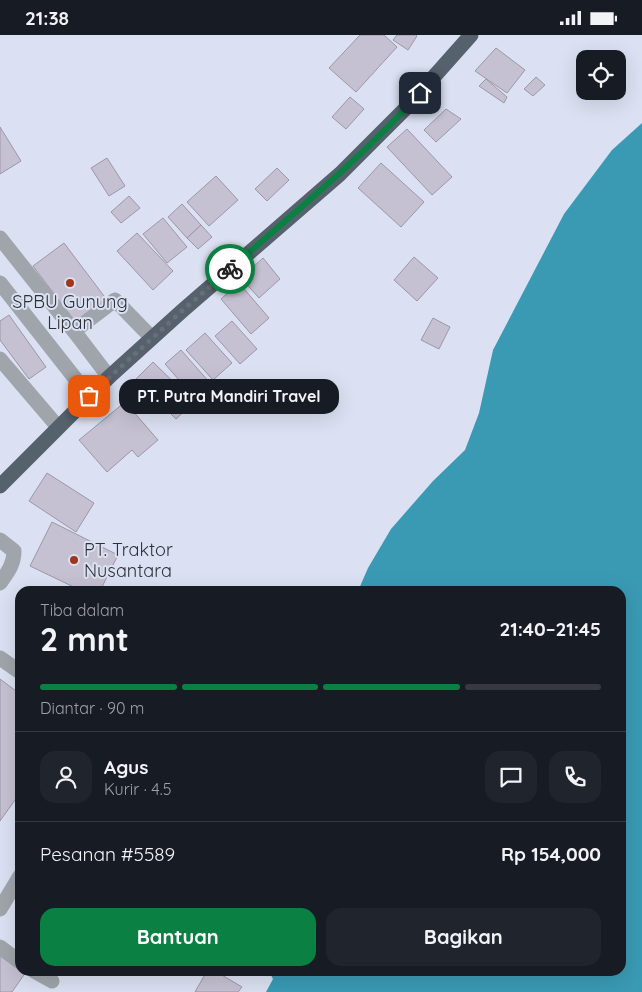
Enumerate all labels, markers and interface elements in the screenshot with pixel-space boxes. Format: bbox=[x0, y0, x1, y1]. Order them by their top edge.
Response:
text: 21:38 bbox=[25, 6, 69, 30]
map controls bbox=[576, 50, 626, 100]
button: locate bbox=[576, 50, 626, 100]
pin bbox=[399, 72, 441, 114]
icon: home bbox=[406, 79, 434, 107]
courier bbox=[205, 244, 255, 294]
icon: bike bbox=[216, 255, 244, 283]
marker: SPBU Gunung Lipan bbox=[64, 277, 76, 289]
place label: SPBU Gunung Lipan bbox=[12, 290, 128, 334]
pin bbox=[68, 375, 110, 417]
callout: PT. Putra Mandiri Travel bbox=[119, 379, 339, 413]
icon: bag bbox=[75, 382, 103, 410]
text: PT. Putra Mandiri Travel bbox=[137, 386, 321, 406]
place label: PT. Traktor Nusantara bbox=[84, 538, 173, 582]
marker: PT. Traktor Nusantara bbox=[68, 554, 80, 566]
text: Tiba dalam bbox=[40, 600, 124, 620]
text: 21:40–21:45 bbox=[499, 617, 601, 641]
text: 2 mnt bbox=[40, 619, 129, 659]
text: Diantar · 90 m bbox=[40, 698, 144, 718]
button: person bbox=[40, 751, 92, 803]
button: chat bbox=[485, 751, 537, 803]
button: phone bbox=[549, 751, 601, 803]
text: Agus bbox=[104, 755, 148, 779]
text: Kurir · 4.5 bbox=[104, 779, 171, 799]
text: Pesanan #5589 bbox=[40, 842, 175, 866]
text: Rp 154,000 bbox=[501, 842, 601, 866]
button: Bantuan bbox=[40, 908, 316, 966]
button: Bagikan bbox=[326, 908, 601, 966]

